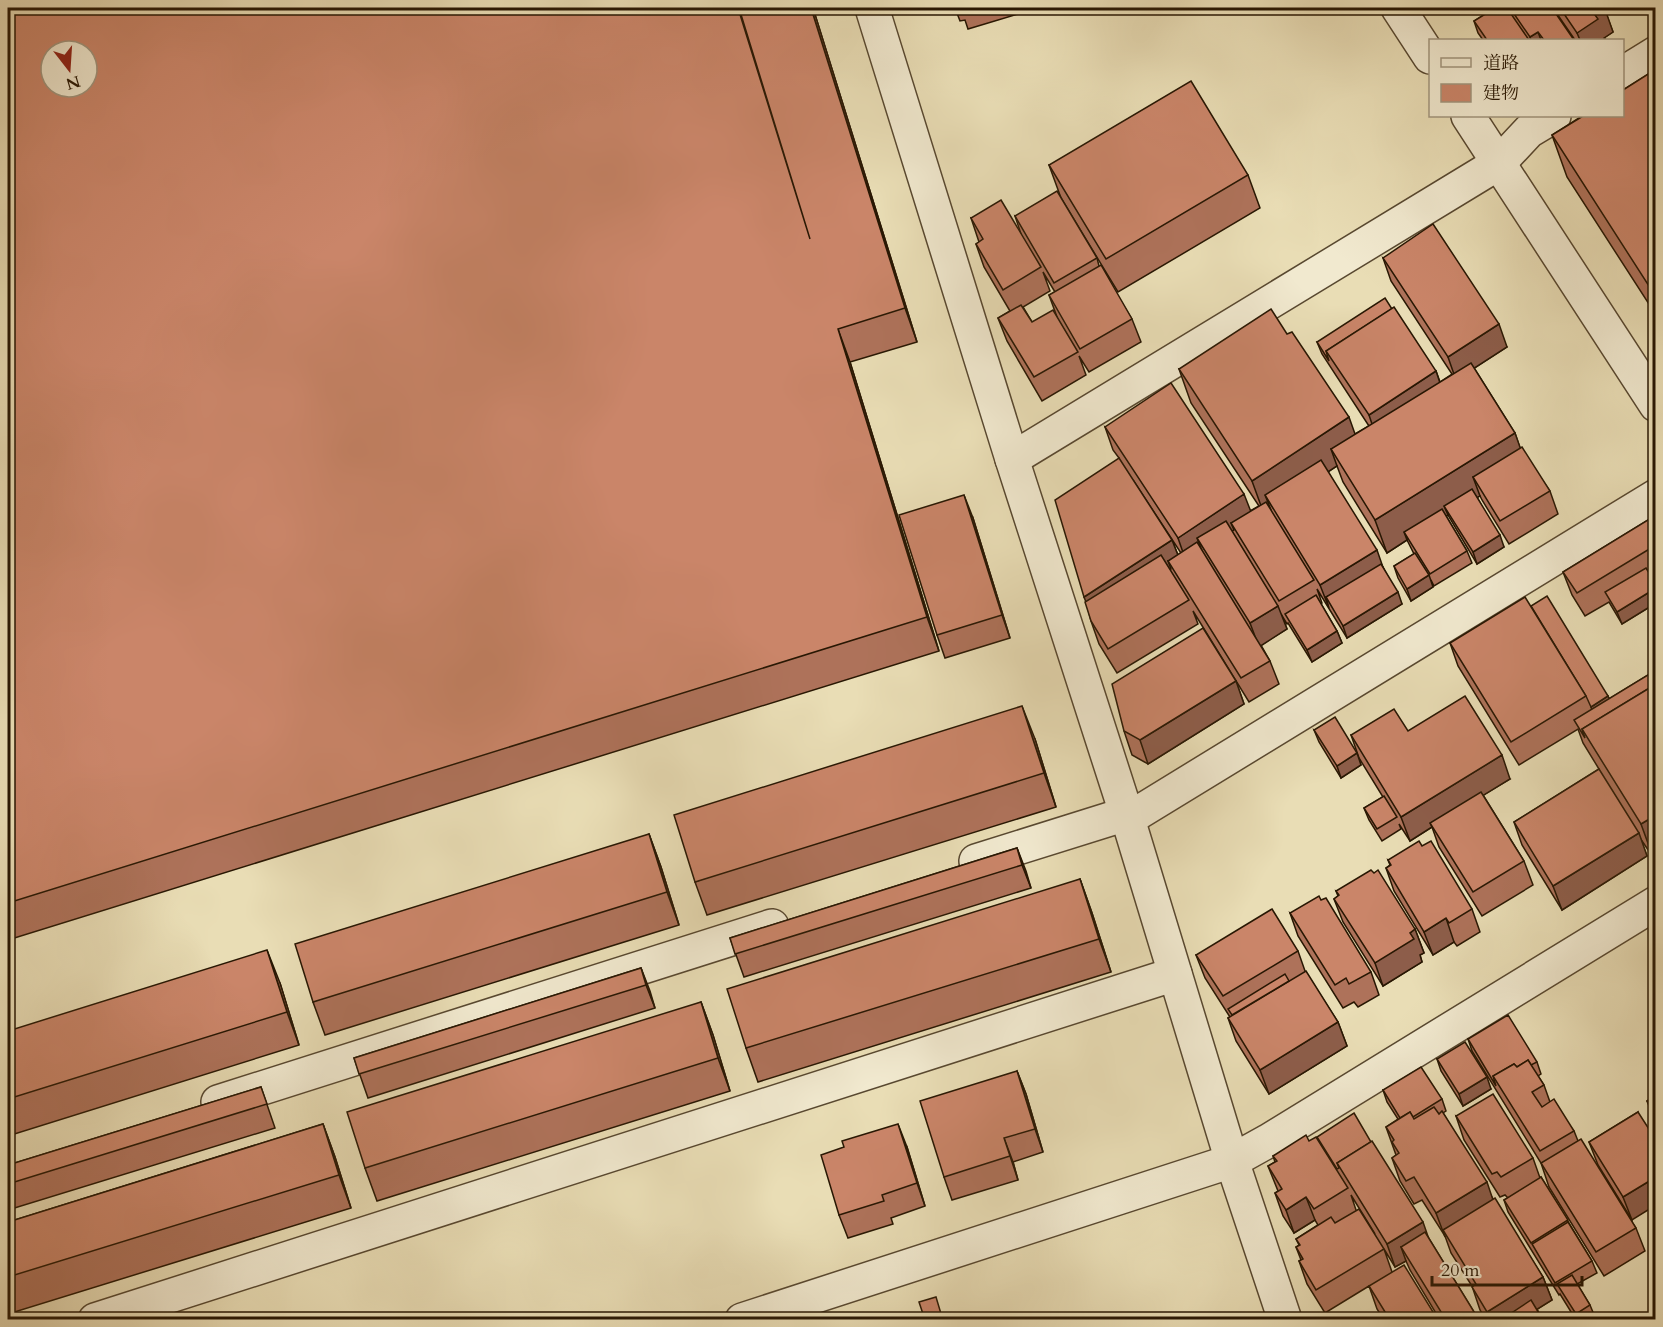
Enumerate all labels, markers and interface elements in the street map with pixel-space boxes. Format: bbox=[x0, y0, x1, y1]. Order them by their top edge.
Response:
north arrow bbox=[39, 39, 99, 99]
legend bbox=[1429, 39, 1624, 117]
text: 道路 bbox=[1483, 51, 1519, 76]
text: N bbox=[63, 70, 83, 95]
text: 建物 bbox=[1483, 81, 1519, 106]
scale bar bbox=[1432, 1249, 1582, 1287]
text: 20 m bbox=[1441, 1258, 1480, 1283]

